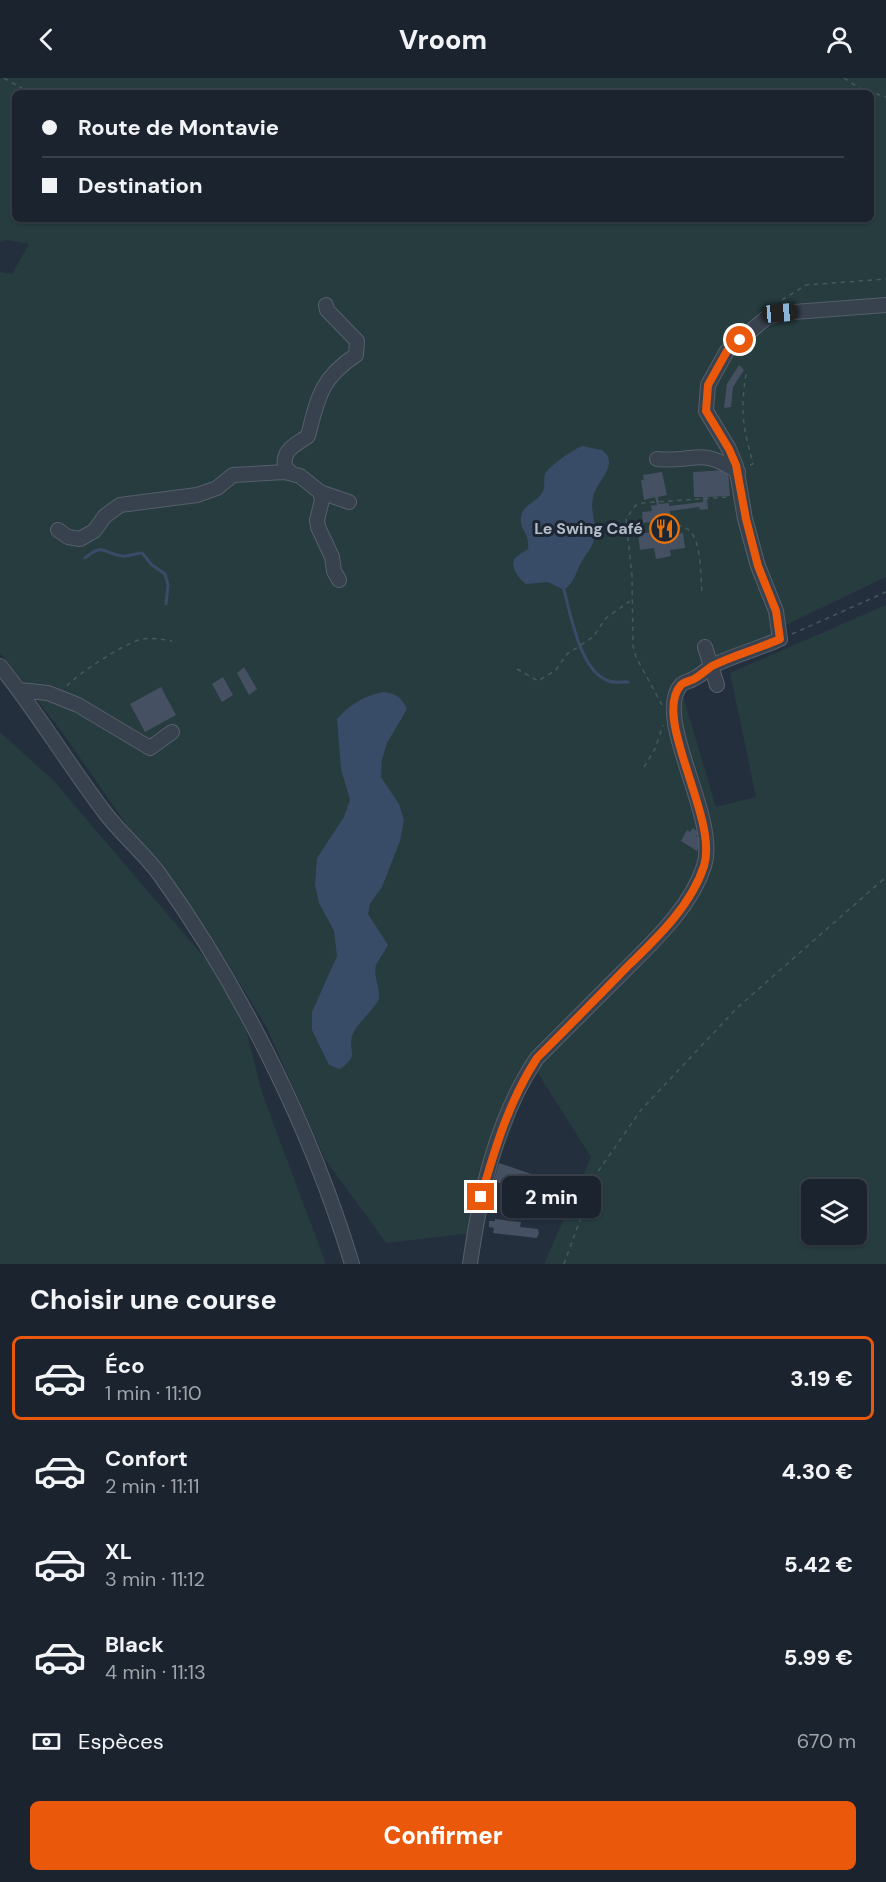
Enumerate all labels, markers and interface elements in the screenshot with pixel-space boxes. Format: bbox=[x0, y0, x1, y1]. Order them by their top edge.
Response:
text: Vroom bbox=[399, 22, 487, 57]
icon: back bbox=[30, 23, 63, 56]
icon: person bbox=[823, 23, 856, 56]
text: Route de Montavie bbox=[78, 113, 279, 142]
text: Destination bbox=[78, 171, 203, 200]
car bbox=[761, 302, 799, 324]
route start bbox=[726, 326, 753, 353]
restaurant icon: Le Swing Café bbox=[648, 512, 680, 544]
place label: Le Swing Café bbox=[534, 518, 643, 539]
callout: 2 min bbox=[502, 1176, 601, 1218]
map controls bbox=[801, 1179, 867, 1245]
button: layers bbox=[801, 1179, 867, 1245]
route end bbox=[467, 1183, 494, 1210]
text: 2 min bbox=[525, 1184, 578, 1210]
text: Choisir une course bbox=[30, 1282, 277, 1317]
icon: car bbox=[33, 1351, 87, 1405]
text: Éco bbox=[105, 1351, 145, 1380]
text: 3.19 € bbox=[790, 1364, 853, 1393]
text: 1 min · 11:10 bbox=[105, 1380, 202, 1406]
icon: car bbox=[33, 1444, 87, 1498]
text: Confort bbox=[105, 1444, 188, 1473]
text: 4.30 € bbox=[782, 1457, 853, 1486]
text: 2 min · 11:11 bbox=[105, 1473, 200, 1499]
icon: car bbox=[33, 1537, 87, 1591]
text: XL bbox=[105, 1537, 132, 1566]
text: 5.42 € bbox=[784, 1550, 853, 1579]
text: 3 min · 11:12 bbox=[105, 1566, 205, 1592]
icon: car bbox=[33, 1630, 87, 1684]
text: Black bbox=[105, 1630, 164, 1659]
text: 5.99 € bbox=[784, 1643, 853, 1672]
text: 4 min · 11:13 bbox=[105, 1659, 206, 1685]
icon: cash bbox=[30, 1725, 63, 1758]
text: Espèces bbox=[78, 1727, 164, 1756]
text: 670 m bbox=[797, 1728, 856, 1754]
button: Confirmer bbox=[30, 1801, 856, 1870]

